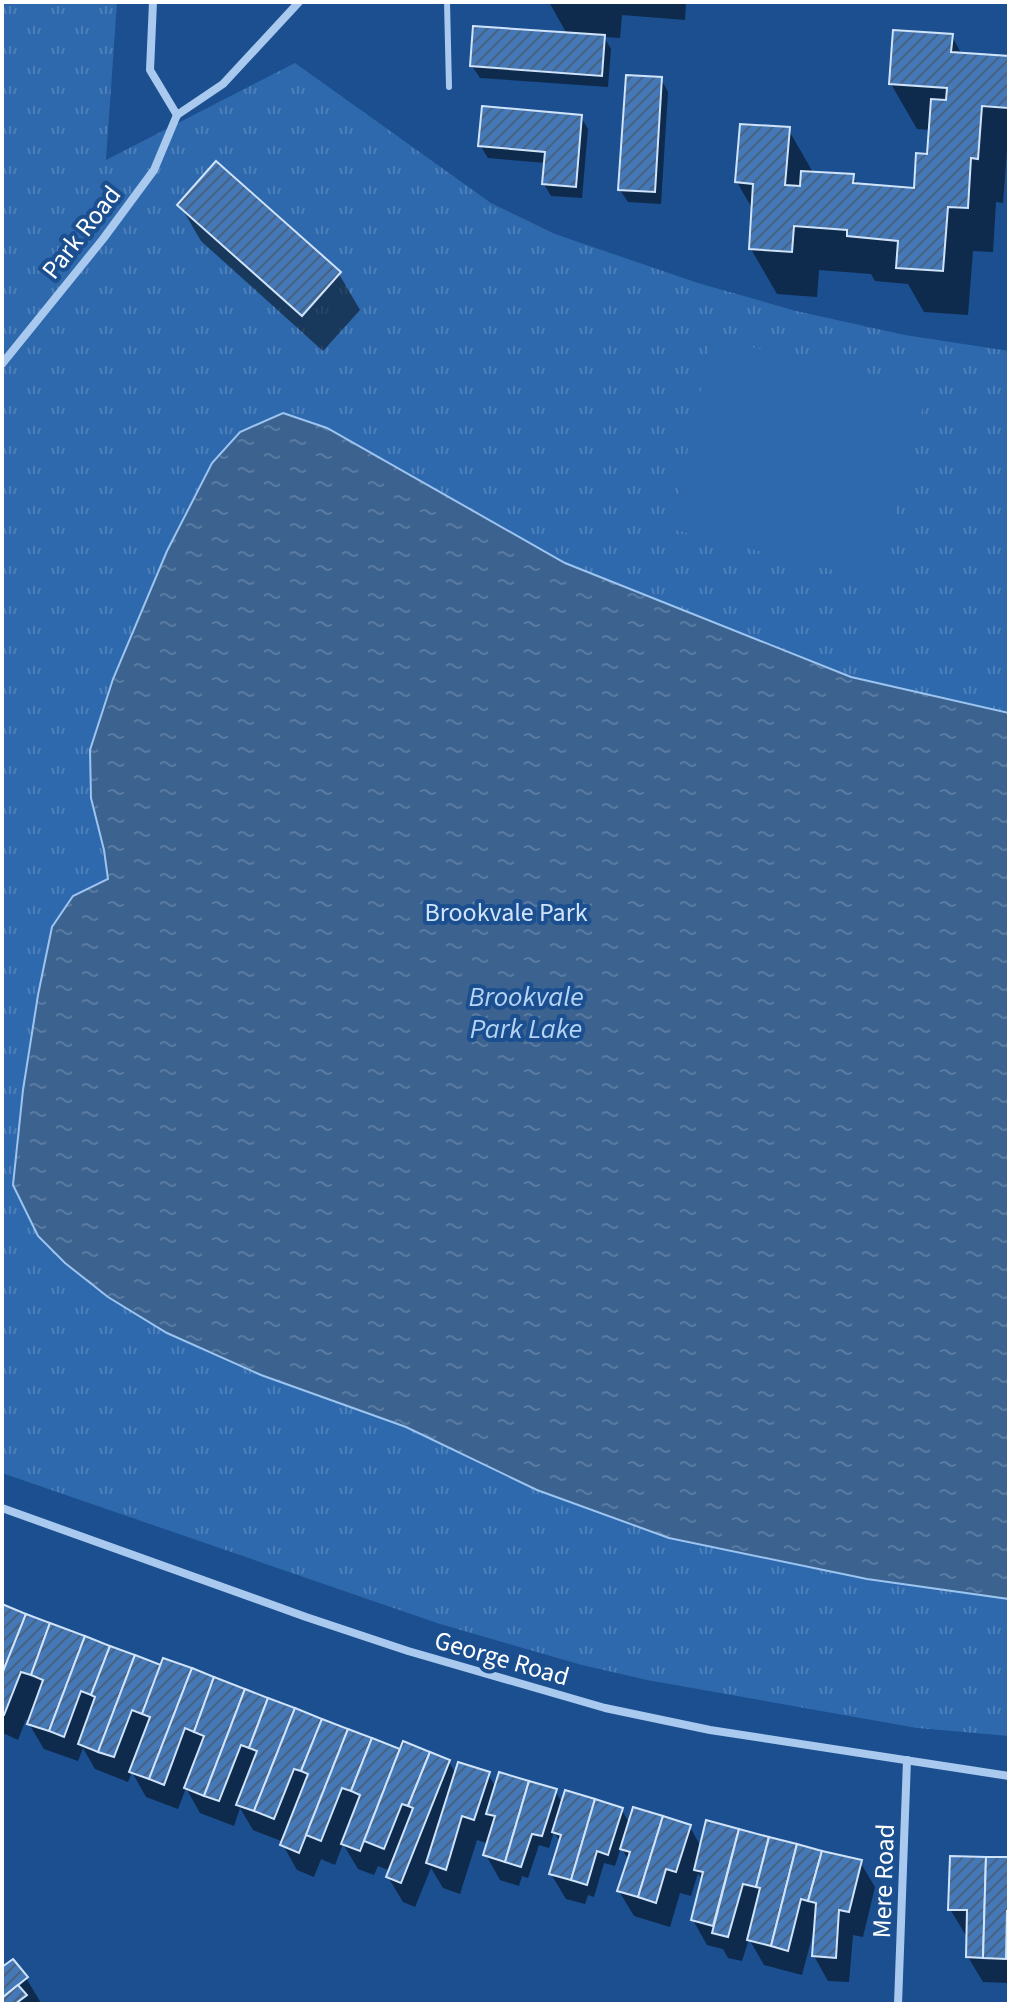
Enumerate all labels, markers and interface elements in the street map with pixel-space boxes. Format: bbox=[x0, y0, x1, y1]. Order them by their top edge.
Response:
street label: Park Road bbox=[33, 178, 130, 287]
park label: Brookvale Park bbox=[424, 894, 588, 931]
water label: Brookvale Park Lake bbox=[468, 977, 584, 1049]
street label: George Road bbox=[430, 1622, 574, 1695]
street label: Mere Road bbox=[863, 1823, 904, 1939]

